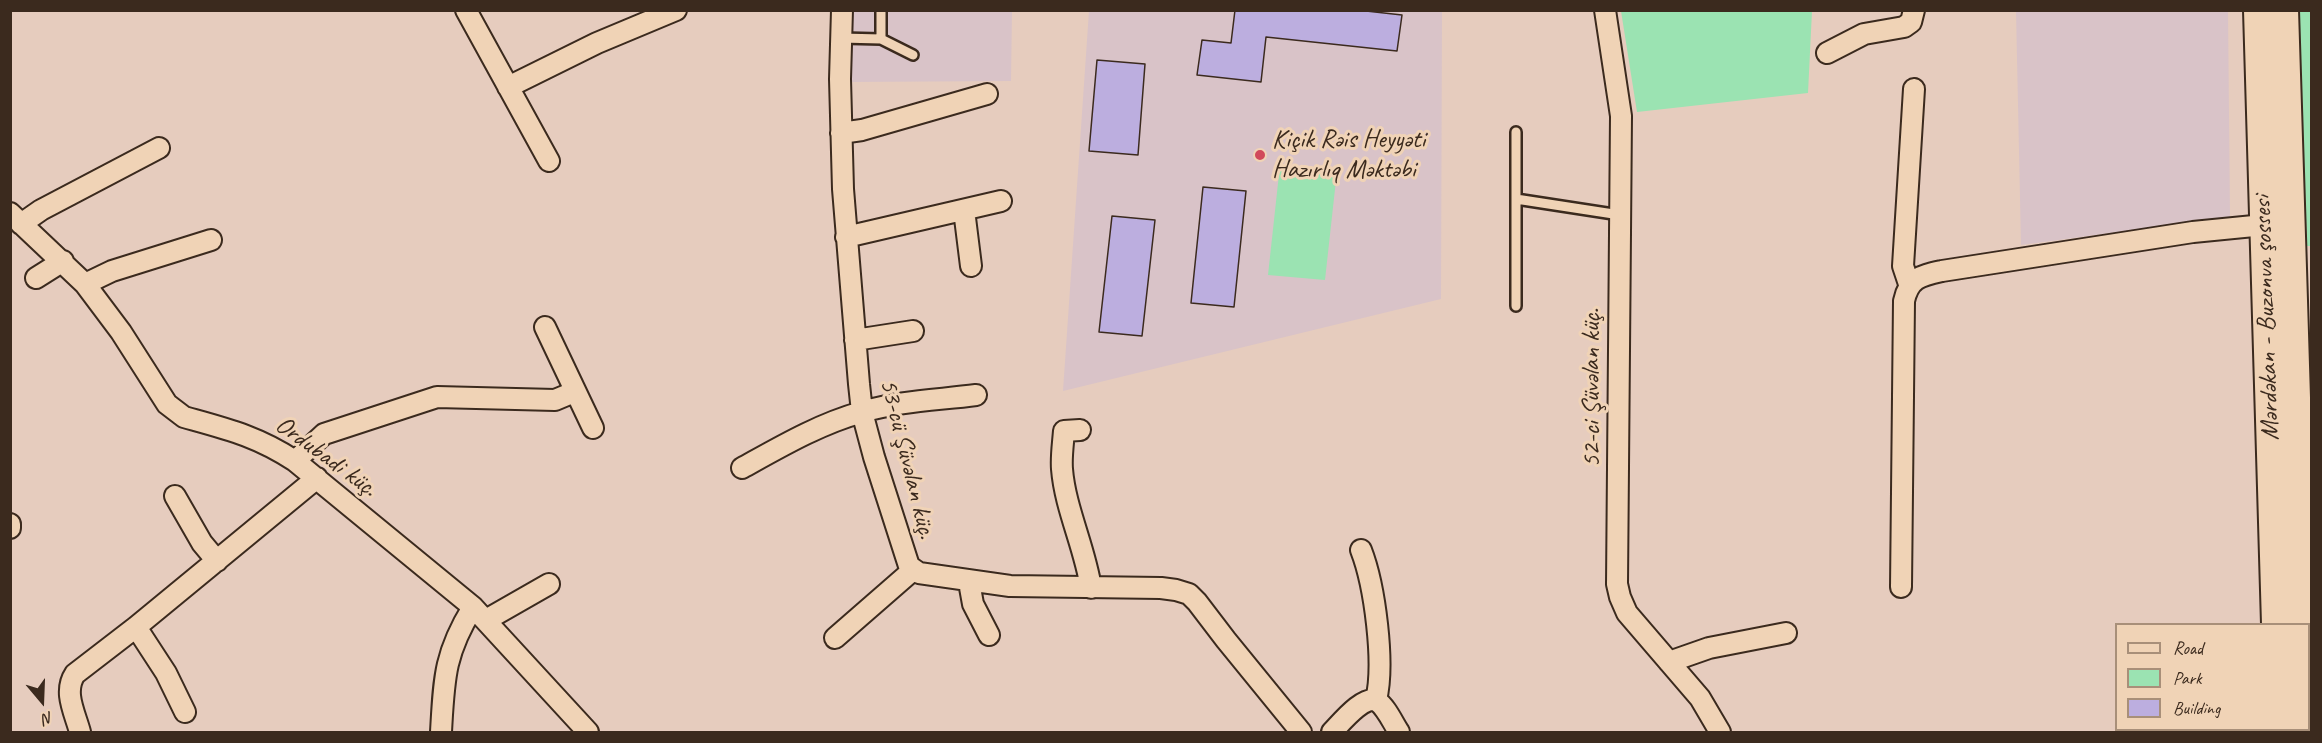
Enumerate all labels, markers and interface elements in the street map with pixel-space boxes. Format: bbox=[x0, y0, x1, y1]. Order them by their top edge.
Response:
place label: Kiçik Rəis Heyyəti Hazırlıq Məktəbi bbox=[1272, 124, 1425, 186]
marker: Kiçik Rəis Heyyəti Hazırlıq Məktəbi bbox=[1253, 148, 1267, 162]
street label: Mərdəkan - Buzonva şossesi bbox=[2247, 195, 2287, 441]
street label: 52-ci Şüvəlan küç. bbox=[1576, 309, 1608, 467]
street label: 53-cü Şüvəlan küç. bbox=[872, 376, 942, 542]
street label: Ordubadi küç. bbox=[269, 409, 383, 505]
legend bbox=[2115, 623, 2310, 731]
text: Road bbox=[2173, 637, 2203, 659]
text: Park bbox=[2173, 667, 2202, 689]
north arrow bbox=[12, 671, 72, 731]
text: Building bbox=[2173, 697, 2220, 719]
text: N bbox=[40, 707, 56, 729]

